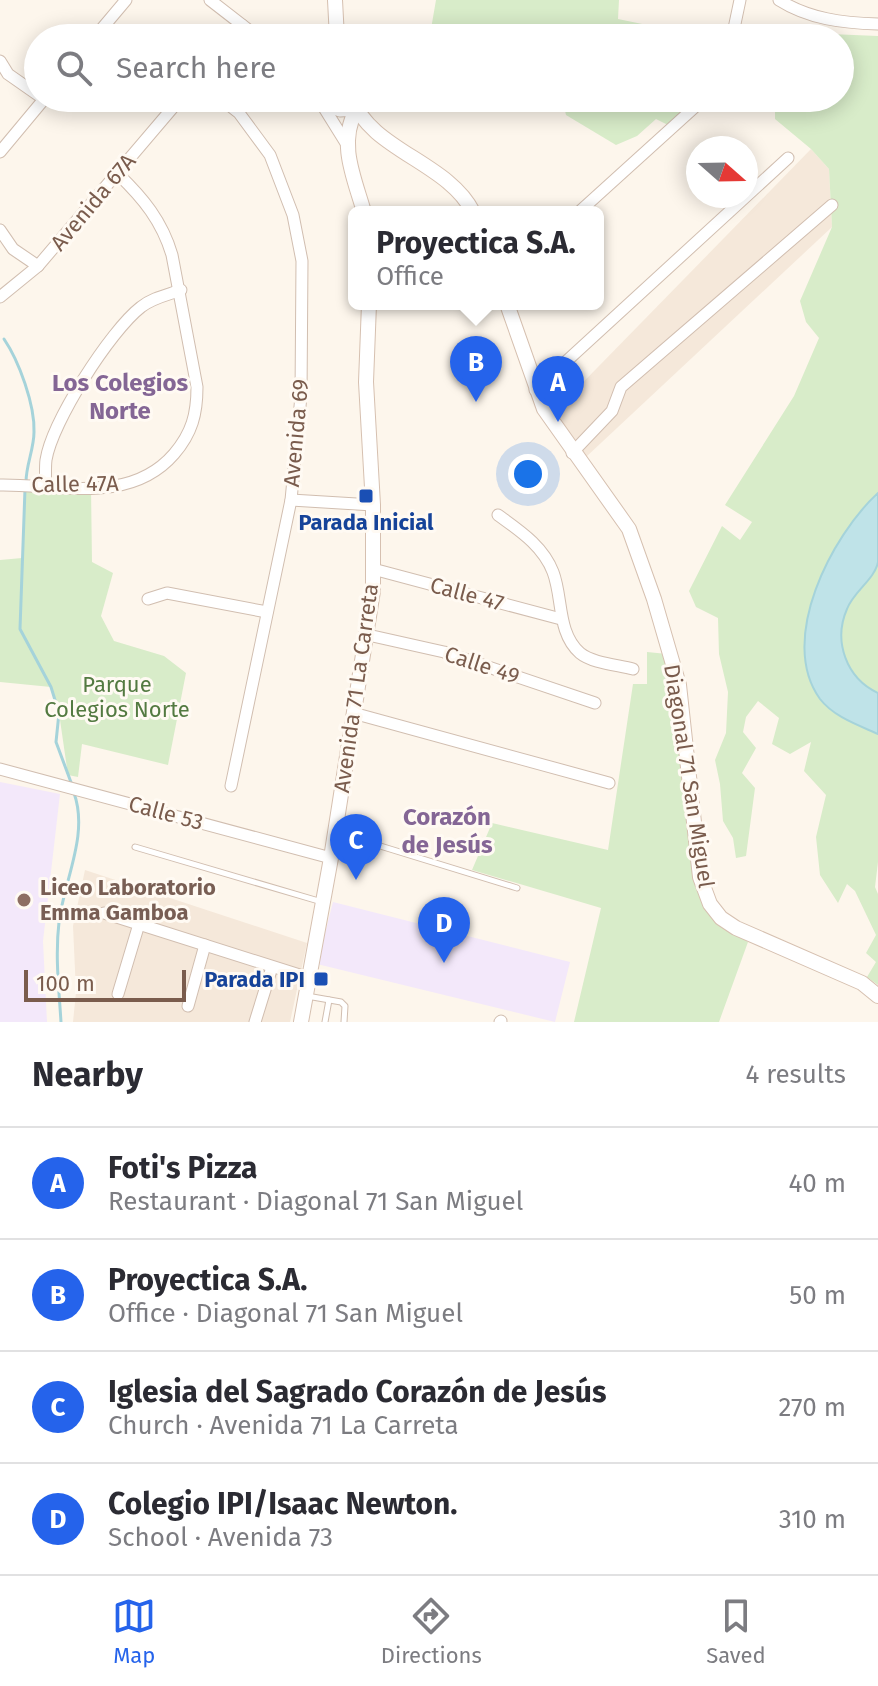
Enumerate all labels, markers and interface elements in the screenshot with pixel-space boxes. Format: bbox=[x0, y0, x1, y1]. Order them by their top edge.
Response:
search box bbox=[24, 24, 854, 112]
icon: search bbox=[52, 46, 96, 90]
text: Search here bbox=[116, 50, 276, 86]
north arrow bbox=[686, 136, 758, 208]
street label: Avenida 67A bbox=[45, 148, 142, 256]
popup bbox=[348, 206, 604, 310]
text: Proyectica S.A. bbox=[376, 225, 576, 261]
text: Office bbox=[376, 261, 444, 292]
pin: B bbox=[450, 336, 502, 402]
pin: A bbox=[532, 356, 584, 422]
district label: Los Colegios Norte bbox=[52, 369, 189, 425]
street label: Avenida 69 bbox=[278, 378, 314, 488]
your location bbox=[508, 454, 548, 494]
street label: Calle 47A bbox=[31, 470, 119, 498]
marker: Parada Inicial bbox=[357, 487, 375, 505]
place label: Parada Inicial bbox=[298, 509, 434, 536]
street label: Calle 47 bbox=[427, 571, 507, 617]
street label: Avenida 71 La Carreta bbox=[328, 582, 384, 794]
street label: Calle 49 bbox=[441, 640, 523, 690]
street label: Diagonal 71 San Miguel bbox=[658, 662, 720, 890]
park label: Parque Colegios Norte bbox=[44, 671, 190, 723]
street label: Calle 53 bbox=[126, 790, 206, 836]
district label: Corazón de Jesús bbox=[401, 803, 493, 859]
pin: C bbox=[330, 814, 382, 880]
place label: Liceo Laboratorio Emma Gamboa bbox=[40, 874, 216, 926]
marker: Liceo Laboratorio Emma Gamboa bbox=[15, 891, 33, 909]
pin: D bbox=[418, 897, 470, 963]
scale bar bbox=[24, 966, 186, 1002]
place label: Parada IPI bbox=[204, 966, 305, 993]
text: 100 m bbox=[36, 970, 95, 997]
marker: Parada IPI bbox=[312, 970, 330, 988]
text: Nearby bbox=[32, 1054, 143, 1095]
text: 4 results bbox=[745, 1059, 846, 1090]
text: Foti's Pizza bbox=[108, 1150, 258, 1186]
text: A bbox=[50, 1168, 66, 1199]
text: 40 m bbox=[788, 1168, 846, 1199]
text: Restaurant · Diagonal 71 San Miguel bbox=[108, 1186, 523, 1217]
text: Proyectica S.A. bbox=[108, 1262, 307, 1298]
text: B bbox=[50, 1280, 66, 1311]
text: 50 m bbox=[789, 1280, 846, 1311]
text: Office · Diagonal 71 San Miguel bbox=[108, 1298, 463, 1329]
text: Iglesia del Sagrado Corazón de Jesús bbox=[108, 1374, 607, 1410]
text: C bbox=[51, 1392, 65, 1423]
text: 270 m bbox=[778, 1392, 846, 1423]
text: Church · Avenida 71 La Carreta bbox=[108, 1410, 459, 1441]
text: Colegio IPI/Isaac Newton. bbox=[108, 1486, 457, 1522]
text: D bbox=[50, 1504, 66, 1535]
text: 310 m bbox=[779, 1504, 846, 1535]
text: School · Avenida 73 bbox=[108, 1522, 333, 1553]
tab: Map bbox=[112, 1594, 156, 1669]
tab: Directions bbox=[381, 1594, 482, 1669]
tab: Saved bbox=[706, 1594, 766, 1669]

